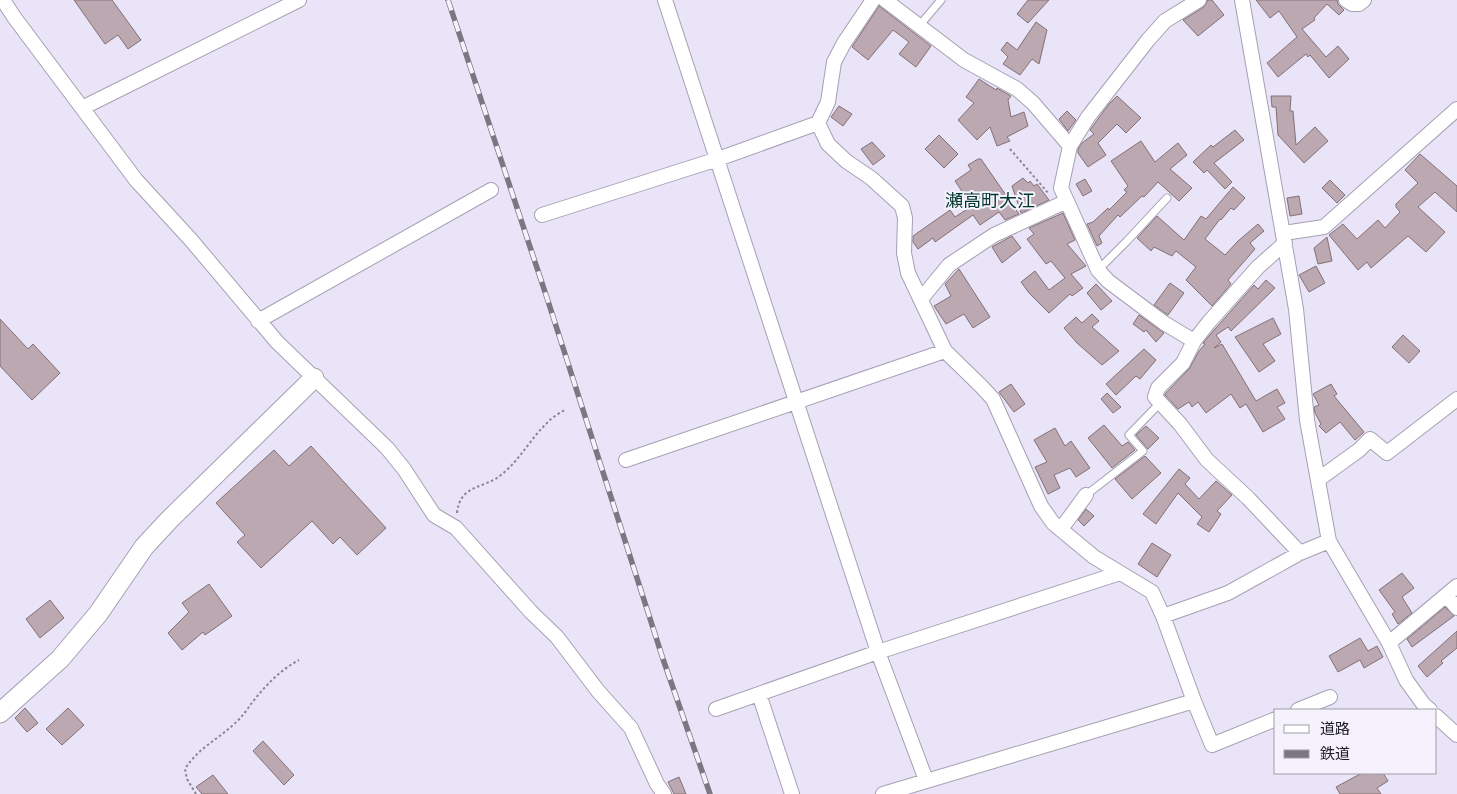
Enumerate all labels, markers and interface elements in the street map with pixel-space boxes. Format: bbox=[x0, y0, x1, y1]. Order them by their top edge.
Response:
district label: 瀬高町大江 bbox=[945, 190, 1035, 211]
legend bbox=[1274, 709, 1437, 774]
text: 道路 bbox=[1320, 720, 1350, 738]
text: 鉄道 bbox=[1320, 745, 1350, 763]

